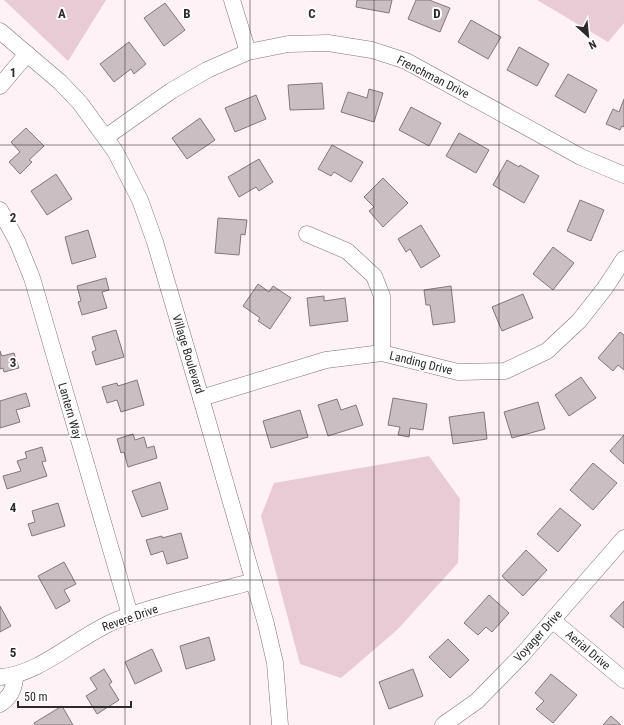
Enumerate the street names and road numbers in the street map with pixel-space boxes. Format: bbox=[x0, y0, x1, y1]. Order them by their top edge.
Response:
street label: Frenchman Drive bbox=[395, 53, 472, 101]
street label: Village Boulevard bbox=[169, 313, 207, 395]
street label: Landing Drive bbox=[388, 348, 454, 378]
street label: Lantern Way bbox=[55, 381, 85, 441]
street label: Revere Drive bbox=[100, 602, 160, 634]
street label: Voyager Drive bbox=[511, 607, 565, 665]
street label: Aerial Drive bbox=[563, 627, 614, 673]

